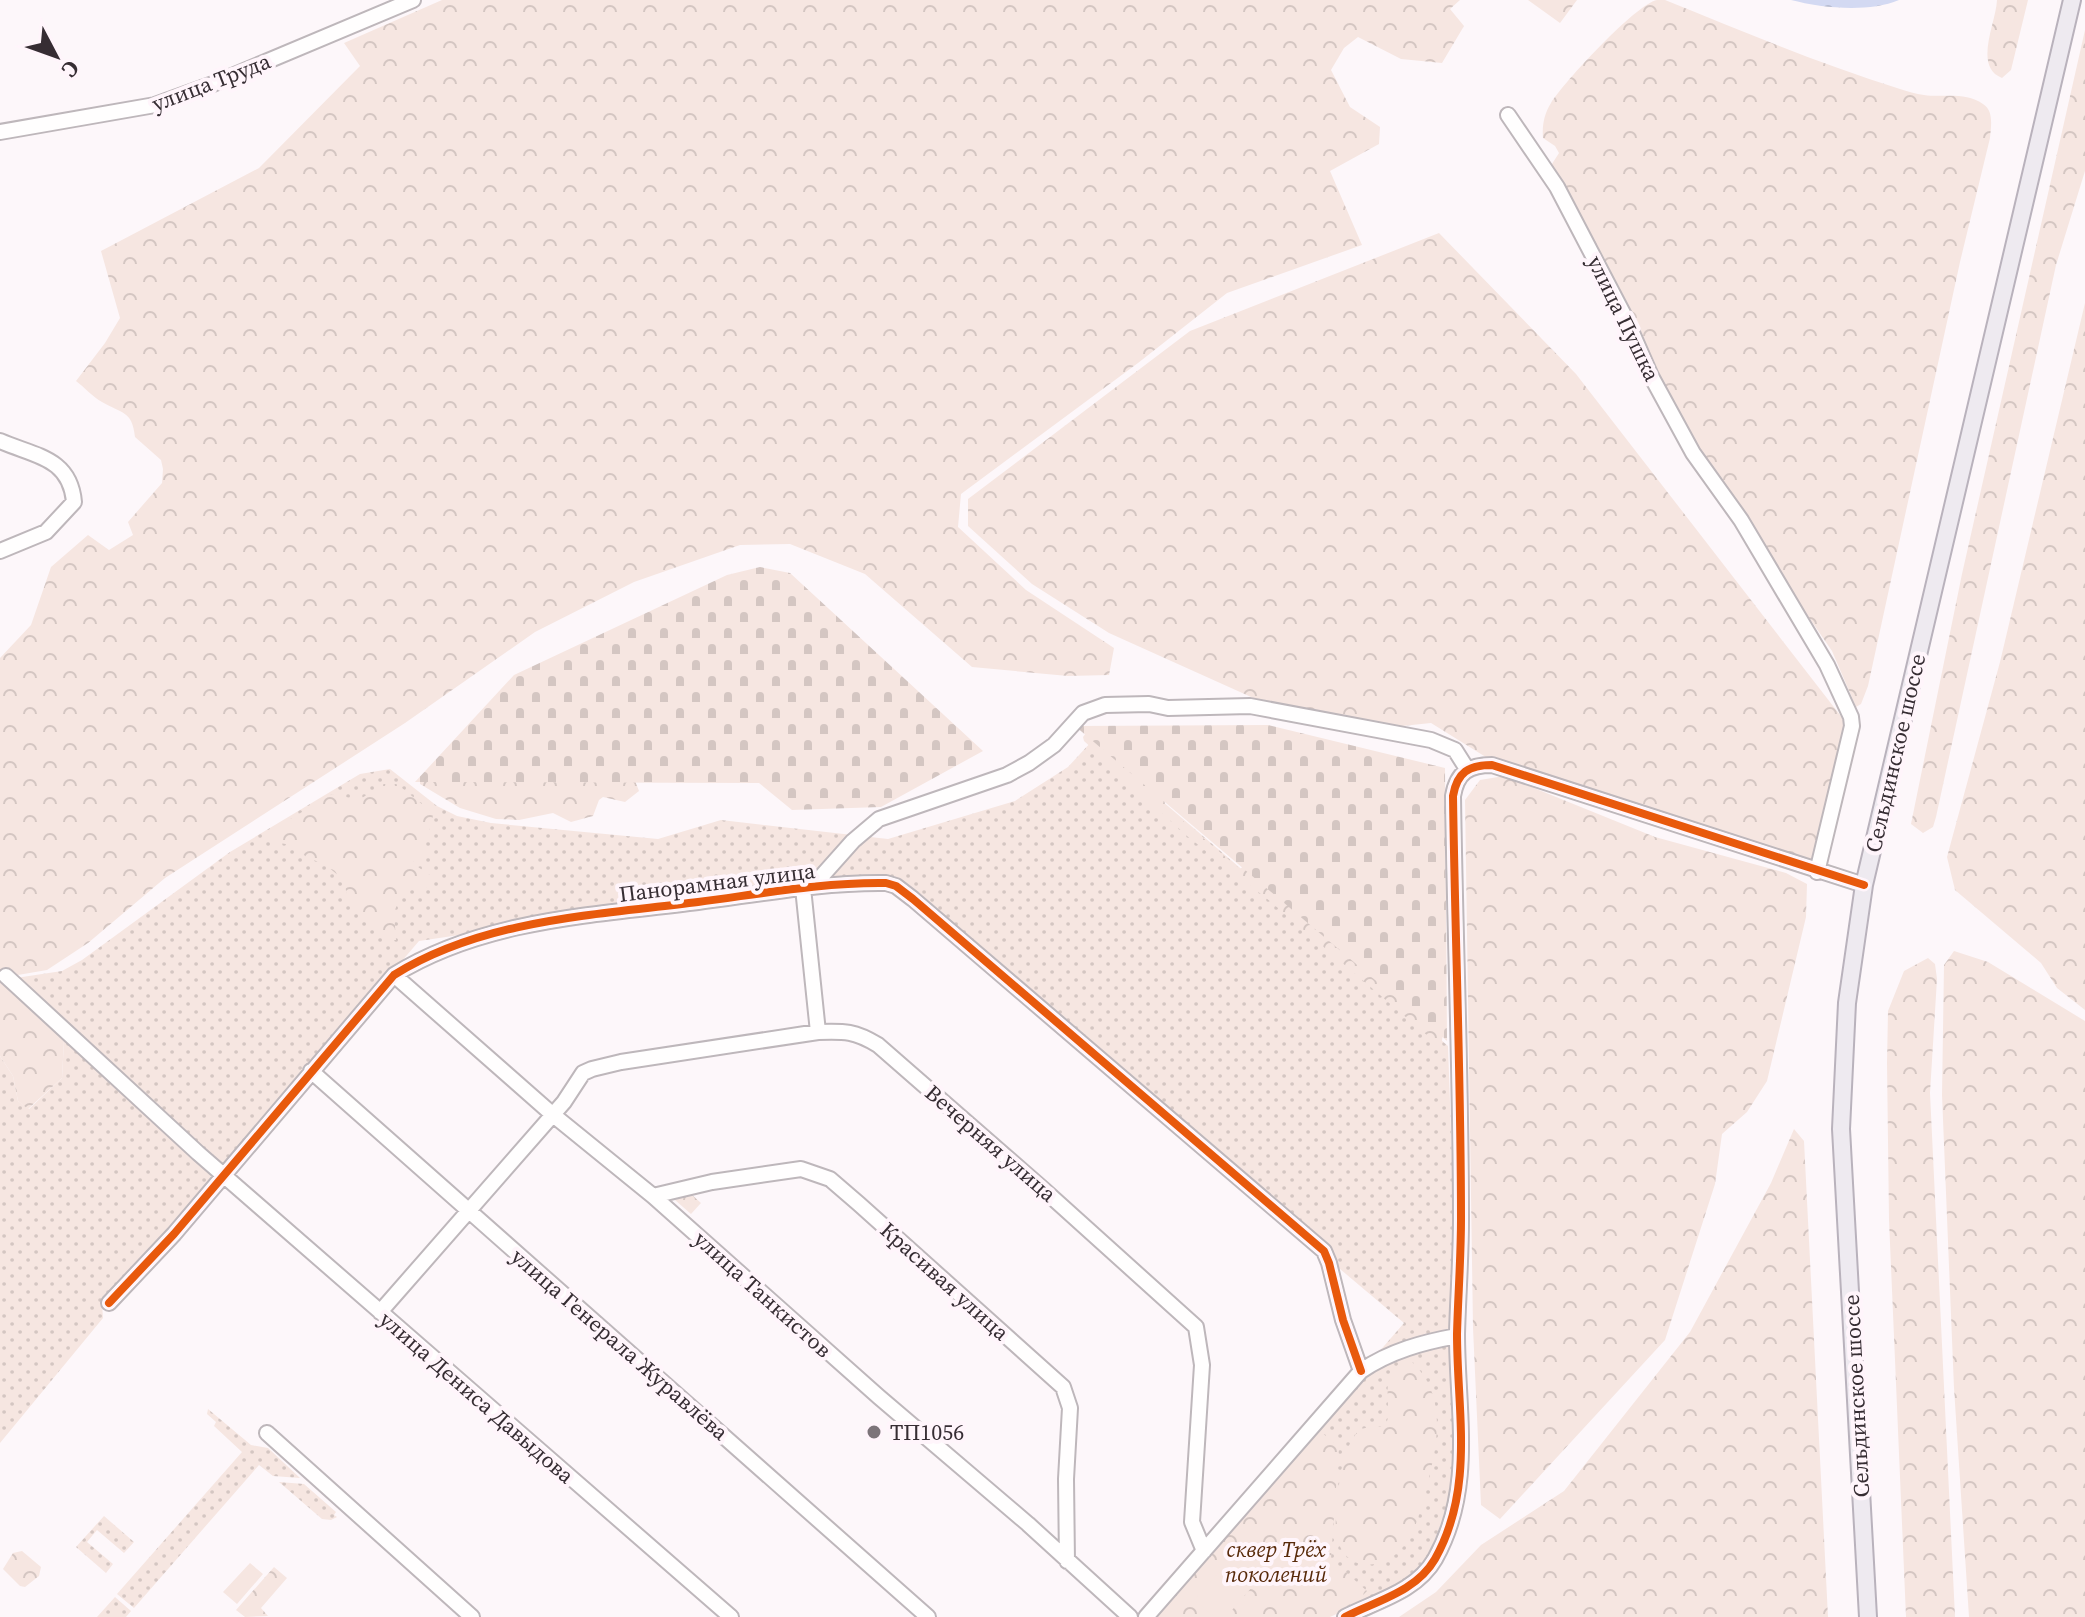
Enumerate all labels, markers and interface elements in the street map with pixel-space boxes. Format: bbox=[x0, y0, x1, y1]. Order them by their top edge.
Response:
north arrow bbox=[16, 16, 96, 96]
street label: улица Труда bbox=[147, 45, 275, 118]
text: С bbox=[55, 54, 87, 84]
street label: улица Пушка bbox=[1581, 250, 1668, 387]
street label: Сельдинское шоссе bbox=[1858, 651, 1932, 855]
street label: Панорамная улица bbox=[617, 855, 818, 909]
street label: Вечерняя улица bbox=[919, 1078, 1064, 1209]
street label: Красивая улица bbox=[874, 1215, 1017, 1348]
street label: улица Танкистов bbox=[688, 1224, 838, 1364]
street label: улица Генерала Журавлёва bbox=[505, 1241, 736, 1447]
street label: Сельдинское шоссе bbox=[1836, 1294, 1876, 1498]
street label: улица Дениса Давыдова bbox=[373, 1304, 581, 1490]
place label: ТП1056 bbox=[890, 1417, 964, 1447]
marker: ТП1056 bbox=[865, 1423, 883, 1441]
park label: сквер Трёх поколений bbox=[1225, 1534, 1328, 1589]

